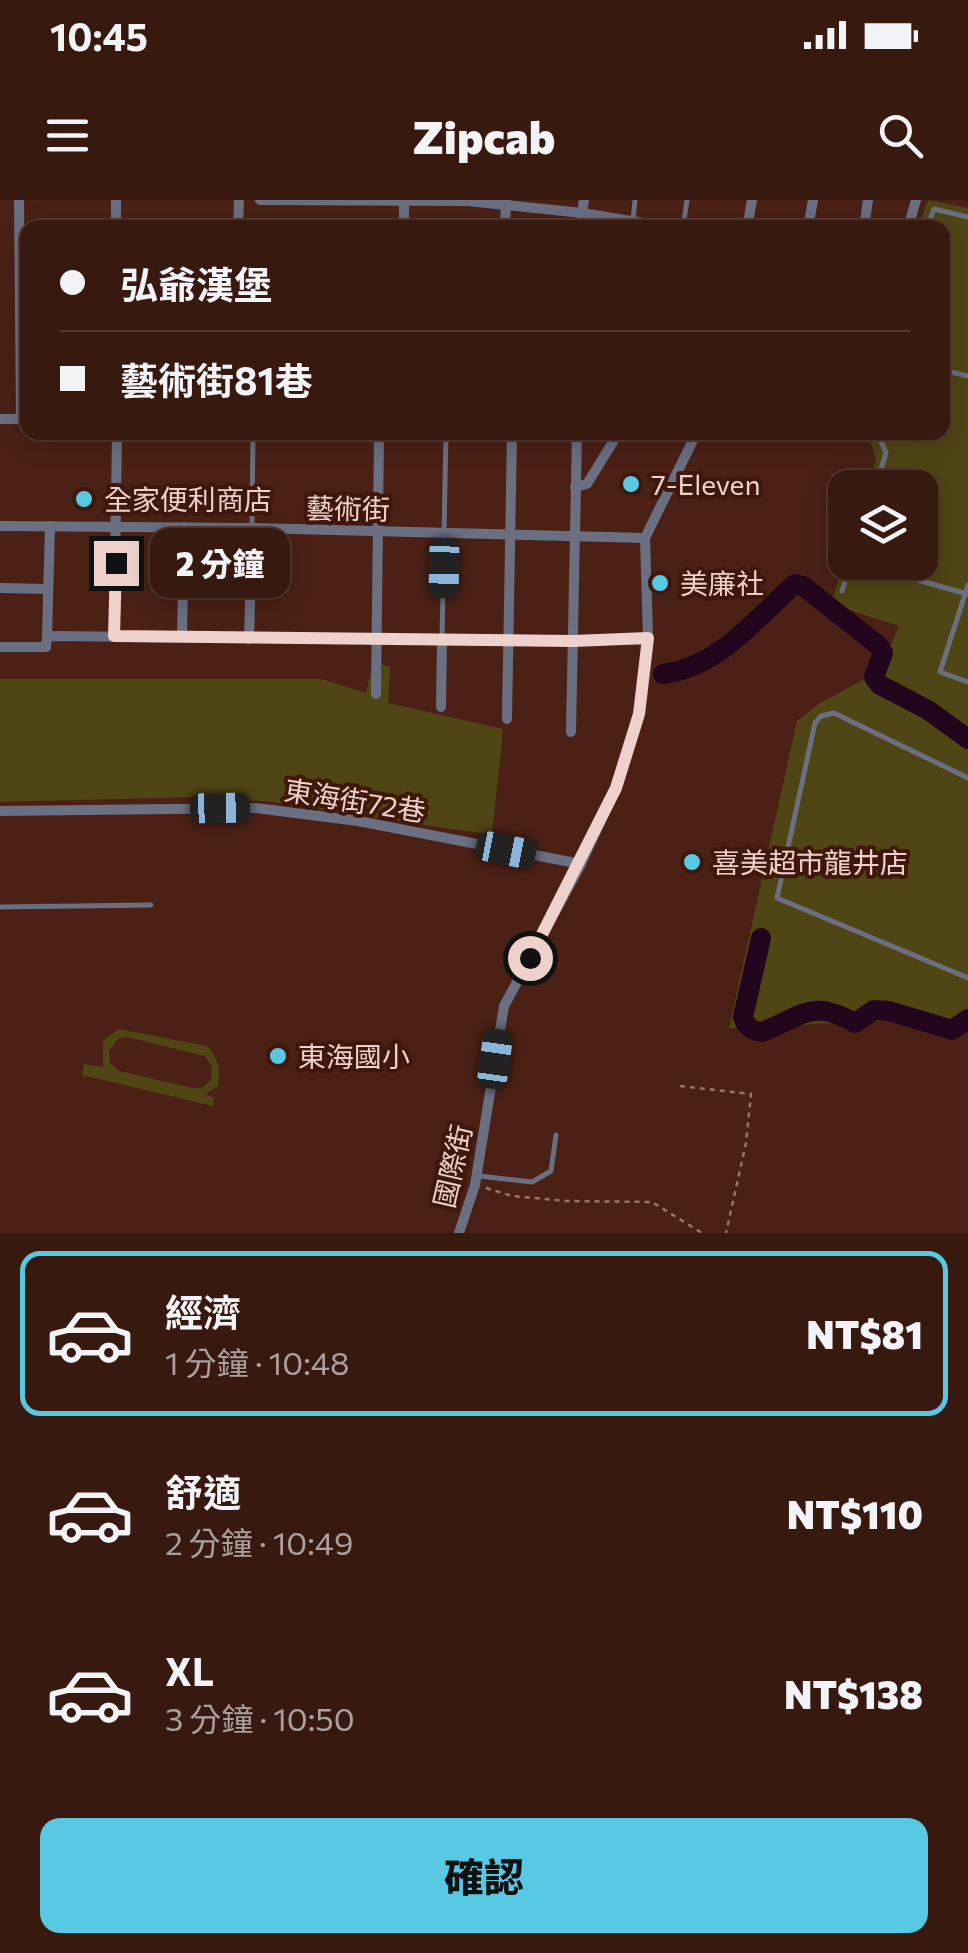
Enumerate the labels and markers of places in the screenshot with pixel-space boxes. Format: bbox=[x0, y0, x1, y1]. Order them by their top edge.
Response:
place label: 7-Eleven bbox=[651, 467, 760, 501]
marker: 7-Eleven bbox=[620, 473, 642, 495]
place label: 全家便利商店 bbox=[104, 482, 272, 516]
marker: 全家便利商店 bbox=[73, 488, 95, 510]
place label: 美廉社 bbox=[680, 566, 764, 600]
marker: 美廉社 bbox=[649, 572, 671, 594]
place label: 喜美超市龍井店 bbox=[712, 845, 908, 879]
marker: 喜美超市龍井店 bbox=[681, 851, 703, 873]
place label: 東海國小 bbox=[298, 1039, 410, 1073]
marker: 東海國小 bbox=[267, 1045, 289, 1067]

